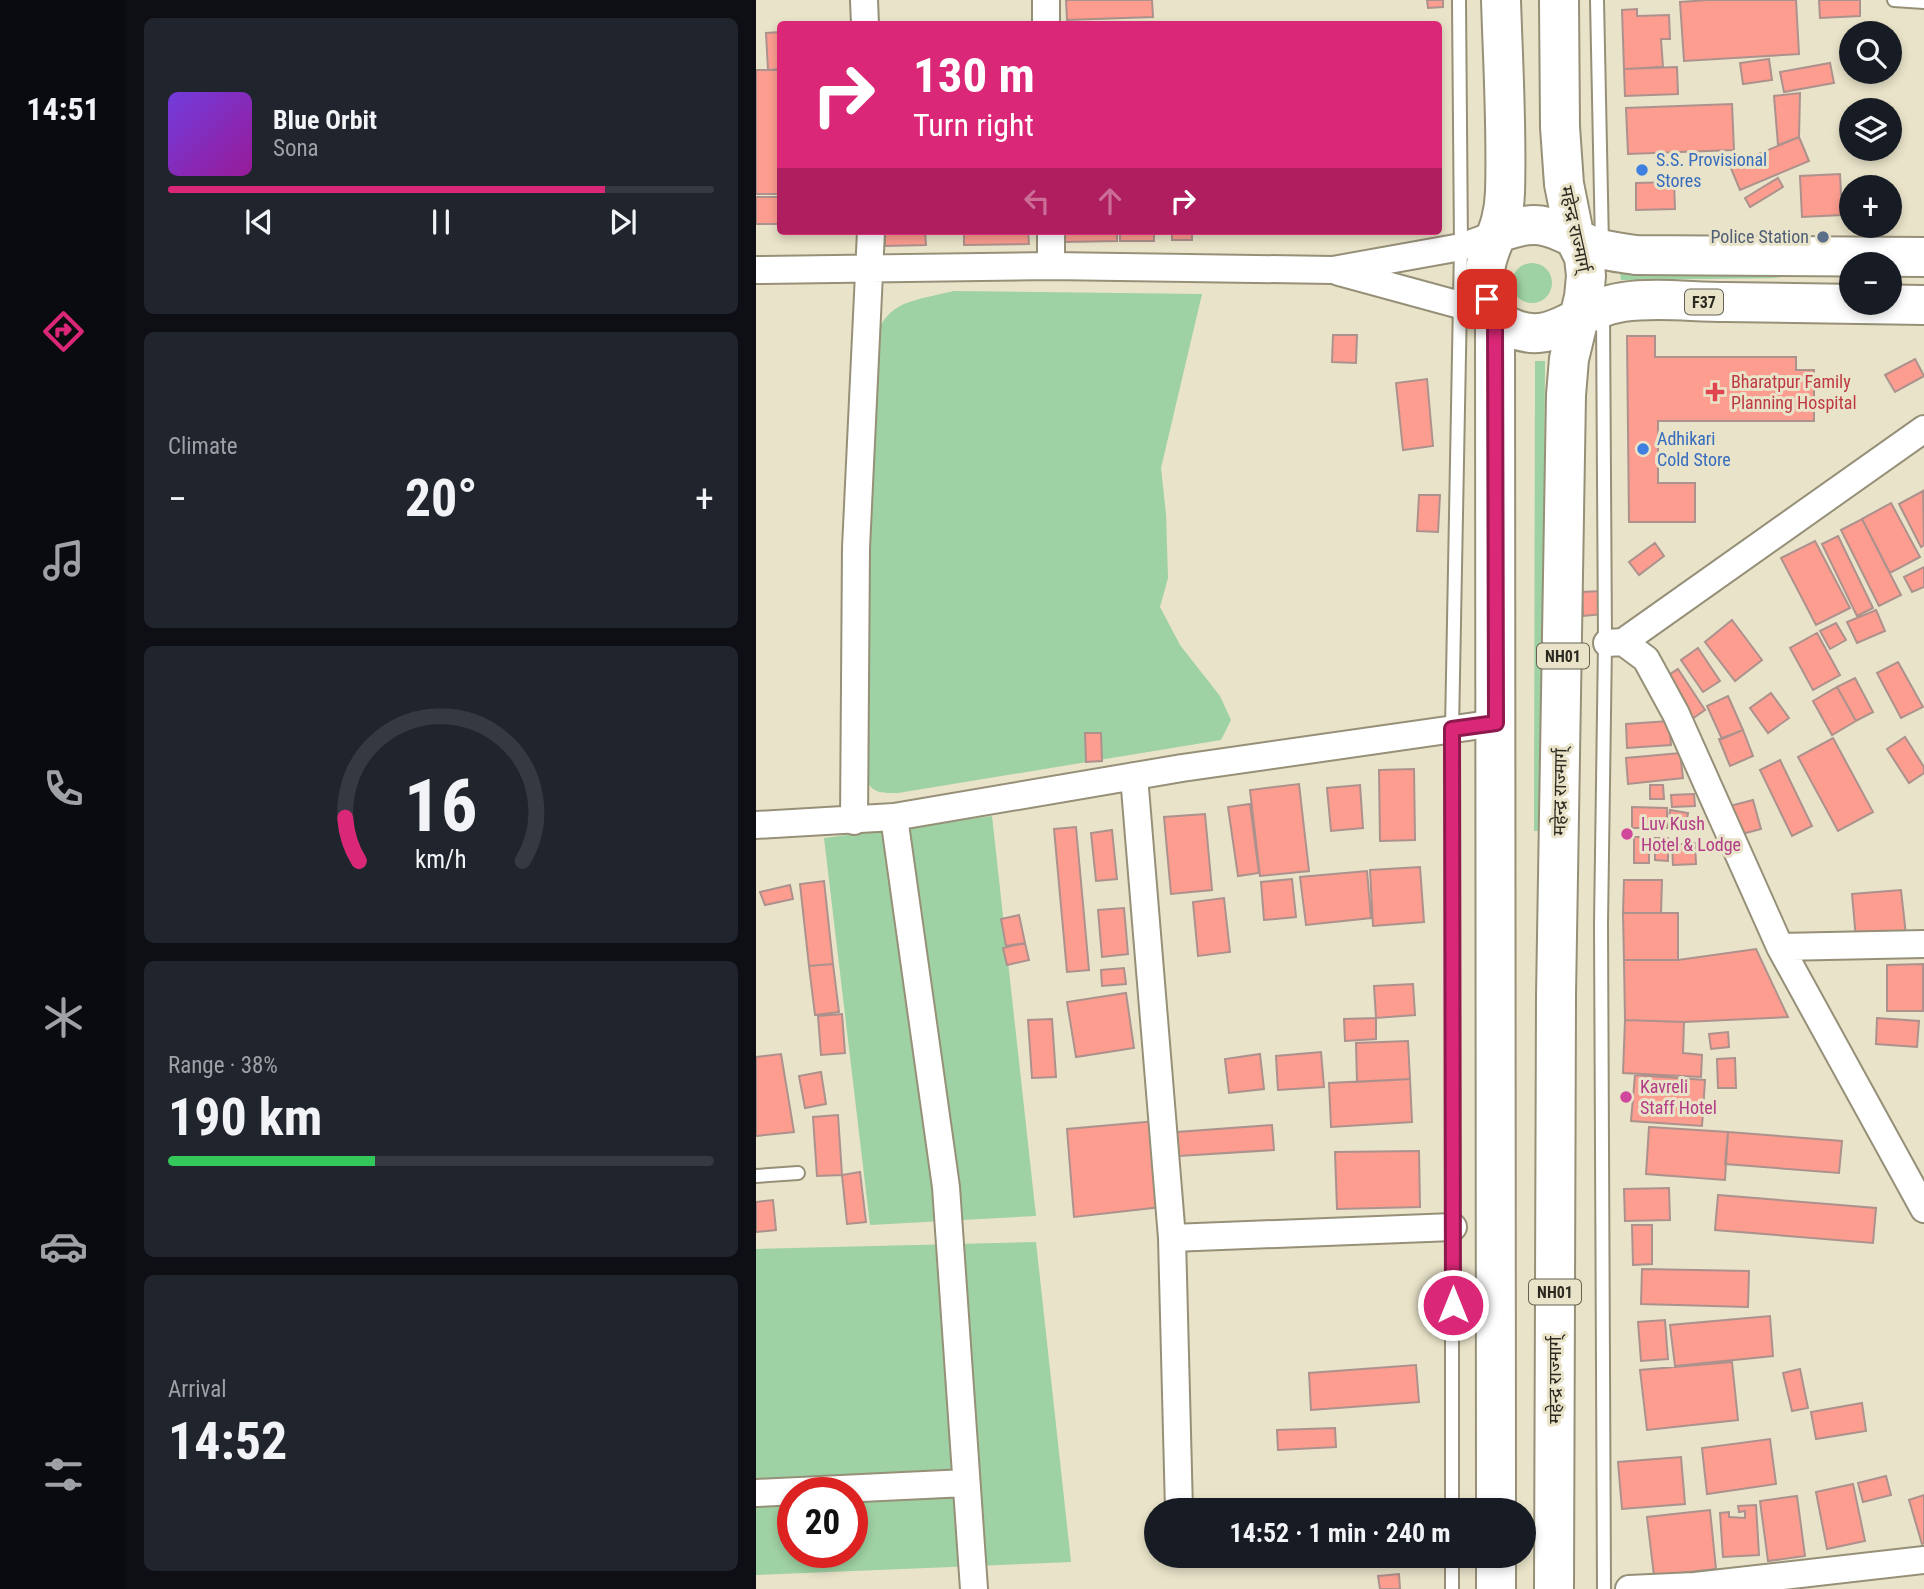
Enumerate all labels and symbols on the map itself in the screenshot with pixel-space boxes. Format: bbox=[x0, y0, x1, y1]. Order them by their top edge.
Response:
place label: S.S. Provisional Stores bbox=[1656, 149, 1767, 191]
marker: S.S. Provisional Stores bbox=[1634, 162, 1650, 178]
street label: महेन्द्र राज्मार्ग् bbox=[1555, 184, 1595, 277]
place label: Police Station bbox=[1710, 226, 1809, 247]
marker: Police Station bbox=[1815, 229, 1831, 245]
pin bbox=[1457, 269, 1517, 329]
road number: F37 bbox=[1685, 290, 1723, 314]
place label: Bharatpur Family Planning Hospital bbox=[1731, 371, 1857, 413]
marker: Bharatpur Family Planning Hospital bbox=[1705, 382, 1725, 402]
place label: Adhikari Cold Store bbox=[1657, 428, 1731, 470]
marker: Adhikari Cold Store bbox=[1635, 441, 1651, 457]
road number: NH01 bbox=[1537, 643, 1589, 668]
street label: महेन्द्र राज्मार्ग् bbox=[1548, 745, 1572, 836]
place label: Luv Kush Hotel & Lodge bbox=[1641, 813, 1741, 855]
marker: Luv Kush Hotel & Lodge bbox=[1619, 826, 1635, 842]
place label: Kavreli Staff Hotel bbox=[1640, 1076, 1717, 1118]
marker: Kavreli Staff Hotel bbox=[1618, 1089, 1634, 1105]
position arrow bbox=[1416, 1268, 1490, 1342]
road number: NH01 bbox=[1529, 1280, 1581, 1304]
street label: महेन्द्र राज्मार्ग् bbox=[1544, 1333, 1566, 1424]
speed limit sign: 20 bbox=[777, 1477, 868, 1568]

